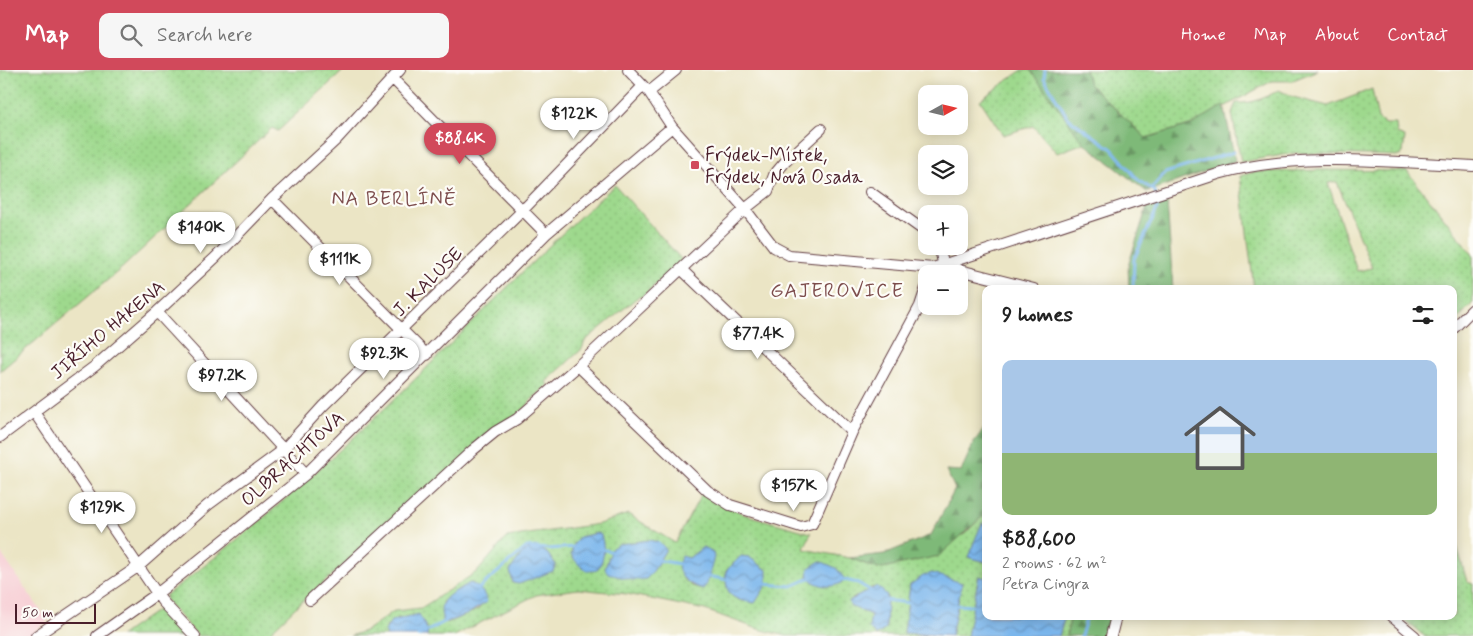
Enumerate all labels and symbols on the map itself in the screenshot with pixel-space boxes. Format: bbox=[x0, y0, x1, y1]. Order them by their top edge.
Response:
north arrow bbox=[918, 85, 968, 135]
pin: $122K bbox=[539, 98, 609, 140]
pin: $88.6K bbox=[419, 122, 501, 165]
place label: Frýdek-Místek, Frýdek, Nová Osada bbox=[705, 143, 863, 191]
marker: Frýdek-Místek, Frýdek, Nová Osada bbox=[689, 159, 701, 171]
district label: NA BERLÍNĚ bbox=[332, 186, 456, 213]
pin: $140K bbox=[166, 212, 236, 254]
street label: J. KALUSE bbox=[388, 242, 469, 323]
pin: $111K bbox=[305, 244, 375, 286]
street label: JIŘÍHO HAKENA bbox=[45, 274, 170, 385]
district label: GAJEROVICE bbox=[770, 278, 904, 305]
pin: $77.4K bbox=[717, 318, 799, 360]
pin: $92.3K bbox=[343, 338, 425, 380]
pin: $97.2K bbox=[181, 360, 263, 402]
street label: OLBRACHTOVA bbox=[236, 406, 350, 512]
pin: $157K bbox=[759, 470, 829, 512]
pin: $129K bbox=[67, 492, 137, 534]
scale bar bbox=[15, 601, 96, 624]

